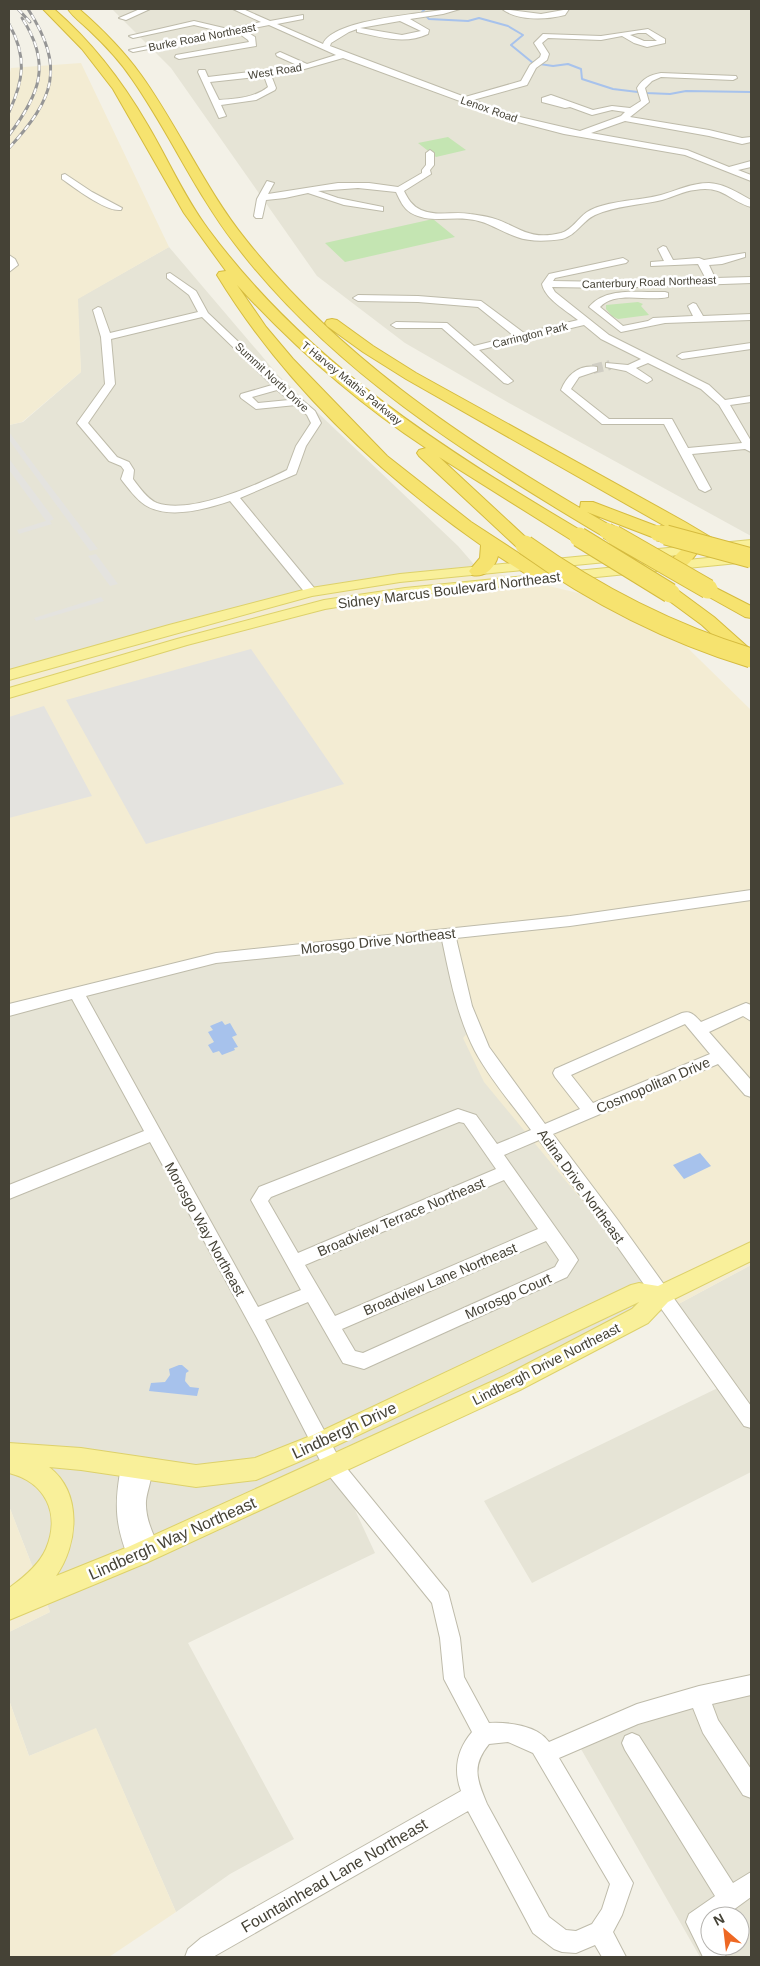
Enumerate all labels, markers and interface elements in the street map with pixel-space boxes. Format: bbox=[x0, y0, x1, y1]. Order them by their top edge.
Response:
street label: Burke Road Northeast bbox=[147, 21, 257, 53]
street label: West Road bbox=[247, 61, 303, 81]
street label: Lenox Road bbox=[459, 94, 519, 124]
street label: Canterbury Road Northeast bbox=[582, 274, 716, 290]
street label: Carrington Park bbox=[491, 320, 569, 350]
street label: T Harvey Mathis Parkway bbox=[300, 339, 405, 427]
street label: Summit North Drive bbox=[233, 340, 311, 414]
street label: Sidney Marcus Boulevard Northeast bbox=[337, 568, 561, 612]
street label: Morosgo Drive Northeast bbox=[300, 925, 456, 957]
street label: Cosmopolitan Drive bbox=[594, 1054, 713, 1116]
street label: Adina Drive Northeast bbox=[534, 1126, 628, 1246]
street label: Morosgo Way Northeast bbox=[162, 1159, 249, 1299]
street label: Broadview Terrace Northeast bbox=[315, 1174, 487, 1260]
street label: Broadview Lane Northeast bbox=[361, 1239, 519, 1319]
street label: Morosgo Court bbox=[462, 1270, 554, 1322]
street label: Lindbergh Drive Northeast bbox=[470, 1320, 623, 1408]
street label: Lindbergh Drive bbox=[289, 1399, 399, 1462]
street label: Lindbergh Way Northeast bbox=[86, 1494, 259, 1583]
street label: Fountainhead Lane Northeast bbox=[238, 1815, 431, 1936]
north arrow bbox=[700, 1906, 750, 1956]
text: N bbox=[711, 1910, 727, 1929]

